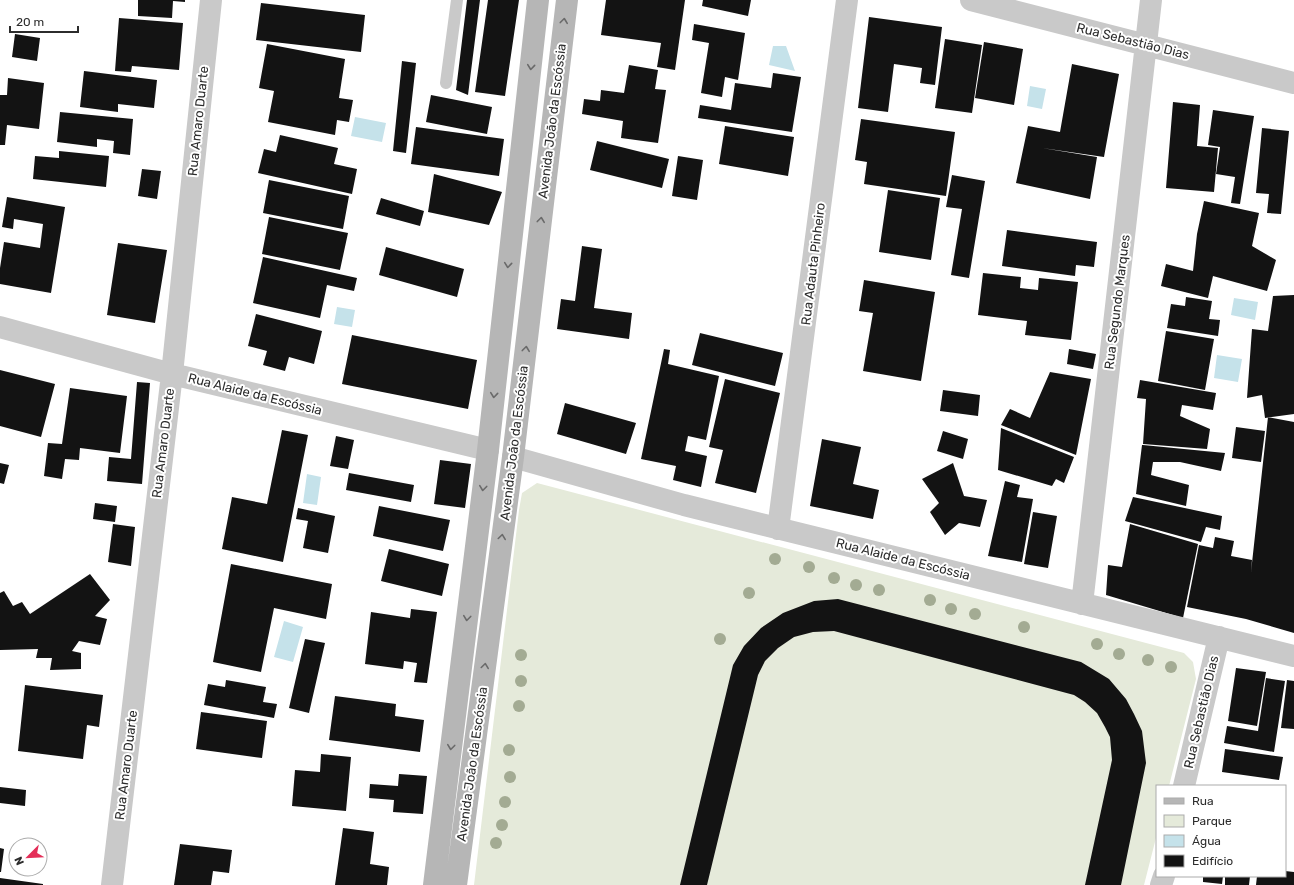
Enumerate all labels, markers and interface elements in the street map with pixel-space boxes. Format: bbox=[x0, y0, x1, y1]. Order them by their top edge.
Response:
scale bar bbox=[10, 8, 78, 34]
text: 20 m bbox=[16, 15, 44, 29]
one-way arrow bbox=[559, 18, 568, 24]
street label: Rua Sebastião Dias bbox=[1075, 20, 1191, 62]
street label: Avenida João da Escóssia bbox=[535, 43, 569, 199]
one-way arrow bbox=[527, 64, 536, 70]
street label: Rua Amaro Duarte bbox=[185, 65, 211, 177]
street label: Rua Adauta Pinheiro bbox=[798, 202, 828, 326]
one-way arrow bbox=[536, 217, 545, 223]
street label: Rua Segundo Marques bbox=[1101, 233, 1134, 370]
one-way arrow bbox=[504, 262, 513, 268]
one-way arrow bbox=[521, 346, 530, 352]
street label: Avenida João da Escóssia bbox=[497, 365, 531, 521]
street label: Rua Alaide da Escóssia bbox=[186, 370, 324, 418]
street label: Rua Amaro Duarte bbox=[149, 387, 177, 499]
one-way arrow bbox=[490, 391, 499, 398]
one-way arrow bbox=[479, 485, 488, 492]
one-way arrow bbox=[497, 534, 506, 540]
street label: Rua Alaide da Escóssia bbox=[834, 535, 972, 583]
one-way arrow bbox=[463, 614, 472, 621]
street label: Rua Sebastião Dias bbox=[1181, 654, 1221, 770]
one-way arrow bbox=[480, 663, 489, 669]
street label: Avenida João da Escóssia bbox=[454, 686, 490, 842]
street label: Rua Amaro Duarte bbox=[112, 709, 140, 821]
one-way arrow bbox=[447, 743, 456, 750]
legend bbox=[1156, 785, 1286, 877]
text: Rua bbox=[1192, 794, 1214, 808]
text: Parque bbox=[1192, 814, 1232, 828]
text: Água bbox=[1192, 834, 1221, 848]
north arrow bbox=[8, 837, 48, 877]
text: Edifício bbox=[1192, 854, 1233, 868]
text: N bbox=[12, 855, 27, 867]

